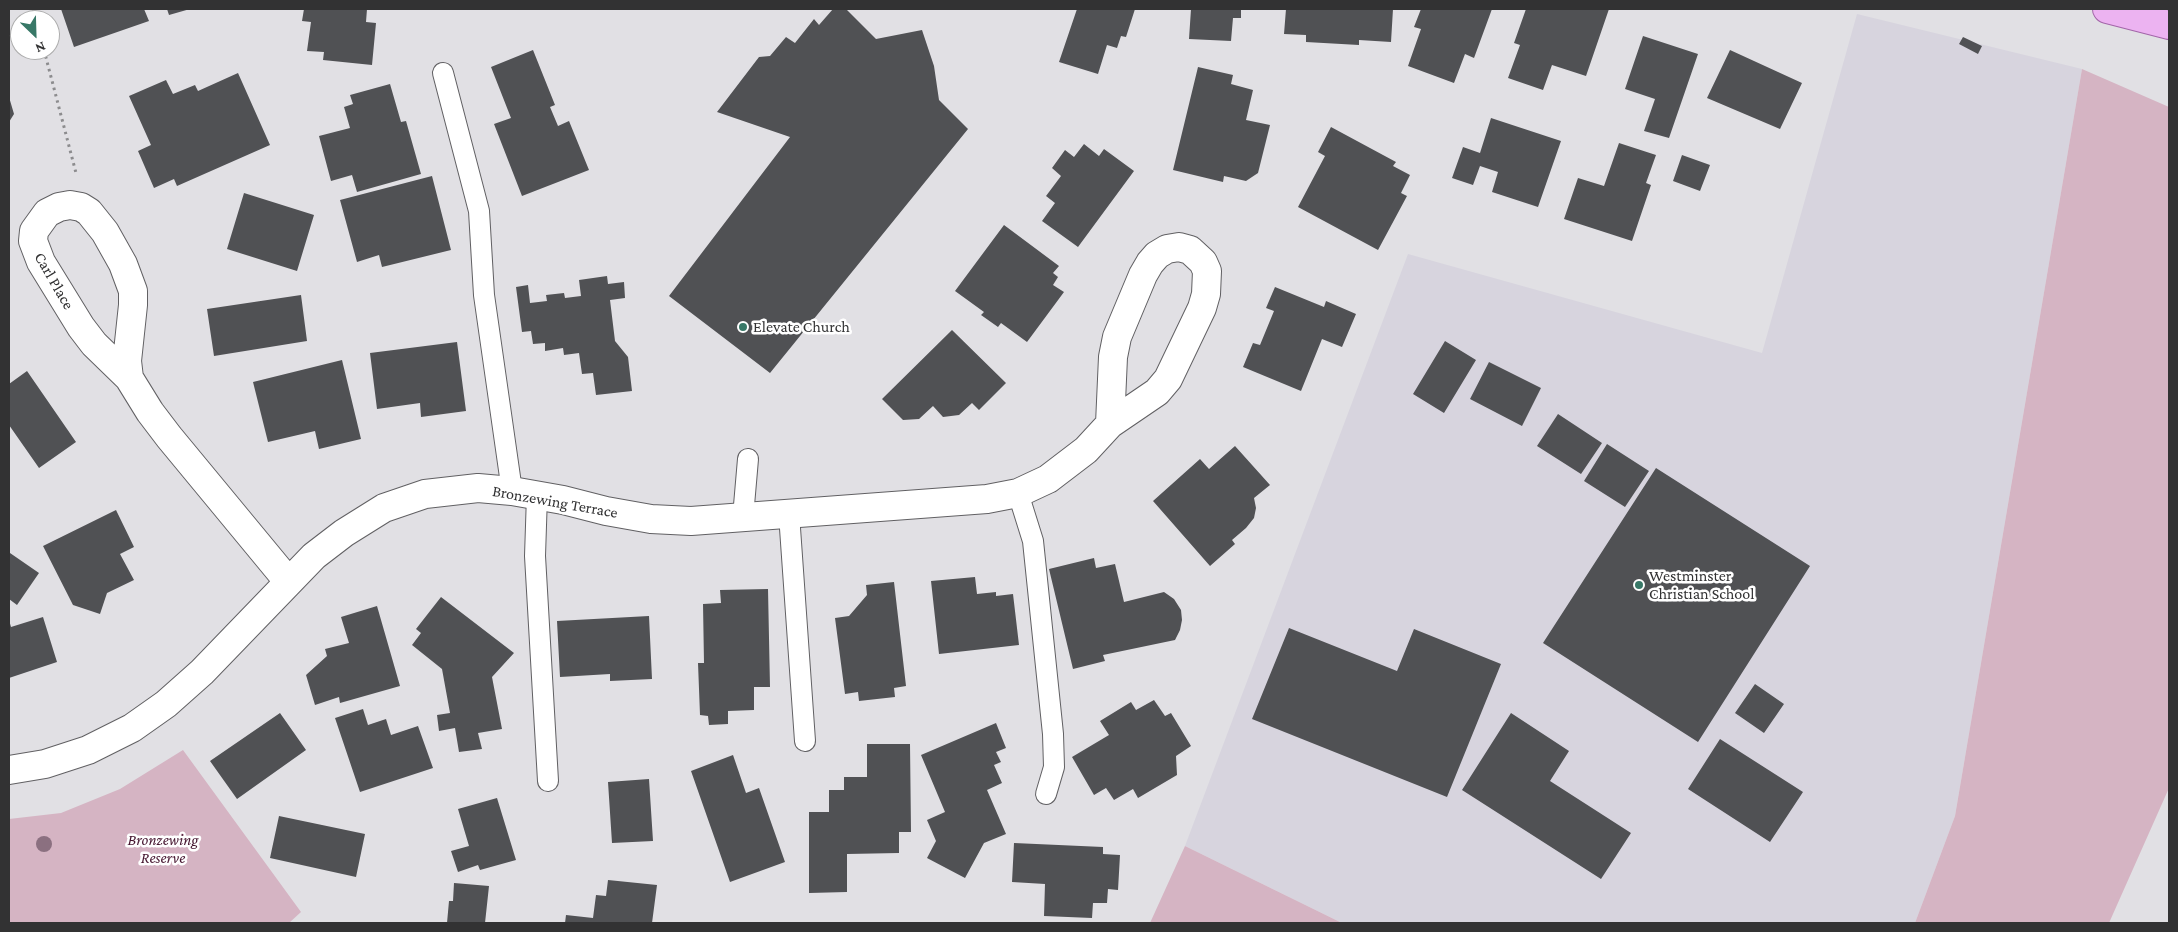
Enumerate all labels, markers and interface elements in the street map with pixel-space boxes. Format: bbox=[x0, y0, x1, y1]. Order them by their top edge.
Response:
north arrow bbox=[10, 10, 60, 60]
text: N bbox=[33, 39, 48, 57]
street label: Carl Place bbox=[30, 249, 78, 313]
place label: Elevate Church bbox=[753, 317, 850, 337]
marker: Elevate Church bbox=[737, 321, 749, 333]
street label: Bronzewing Terrace bbox=[491, 482, 619, 522]
place label: Westminster Christian School bbox=[1649, 566, 1754, 604]
marker: Westminster Christian School bbox=[1633, 579, 1645, 591]
park label: Bronzewing Reserve bbox=[128, 830, 198, 868]

